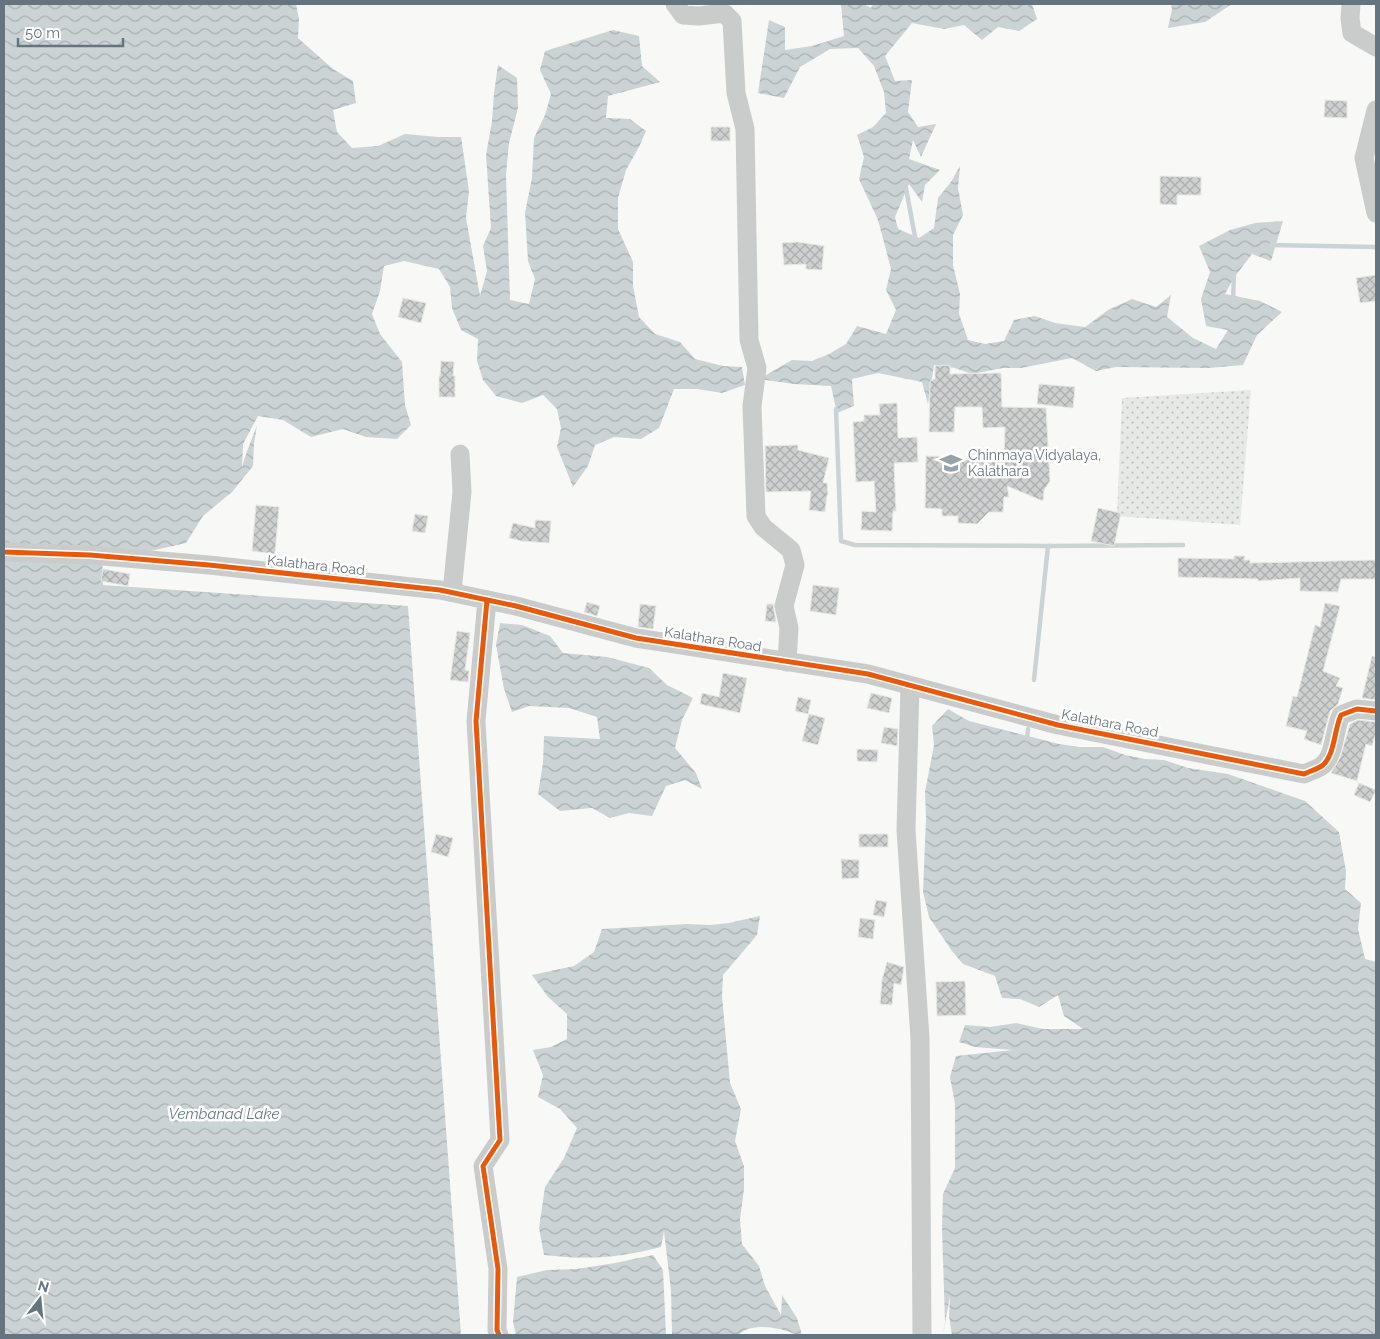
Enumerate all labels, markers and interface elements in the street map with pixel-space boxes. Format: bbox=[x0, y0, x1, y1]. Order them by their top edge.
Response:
scale bar bbox=[18, 15, 122, 47]
text: 50 m bbox=[25, 24, 60, 42]
place label: Chinmaya Vidyalaya, Kalathara bbox=[968, 447, 1101, 479]
school or university icon: Chinmaya Vidyalaya, Kalathara bbox=[938, 450, 964, 476]
street label: Kalathara Road bbox=[266, 552, 366, 578]
street label: Kalathara Road bbox=[663, 623, 763, 655]
street label: Kalathara Road bbox=[1060, 706, 1160, 740]
water label: Vembanad Lake bbox=[169, 1105, 279, 1123]
north arrow bbox=[15, 1274, 65, 1324]
text: N bbox=[36, 1277, 51, 1296]

